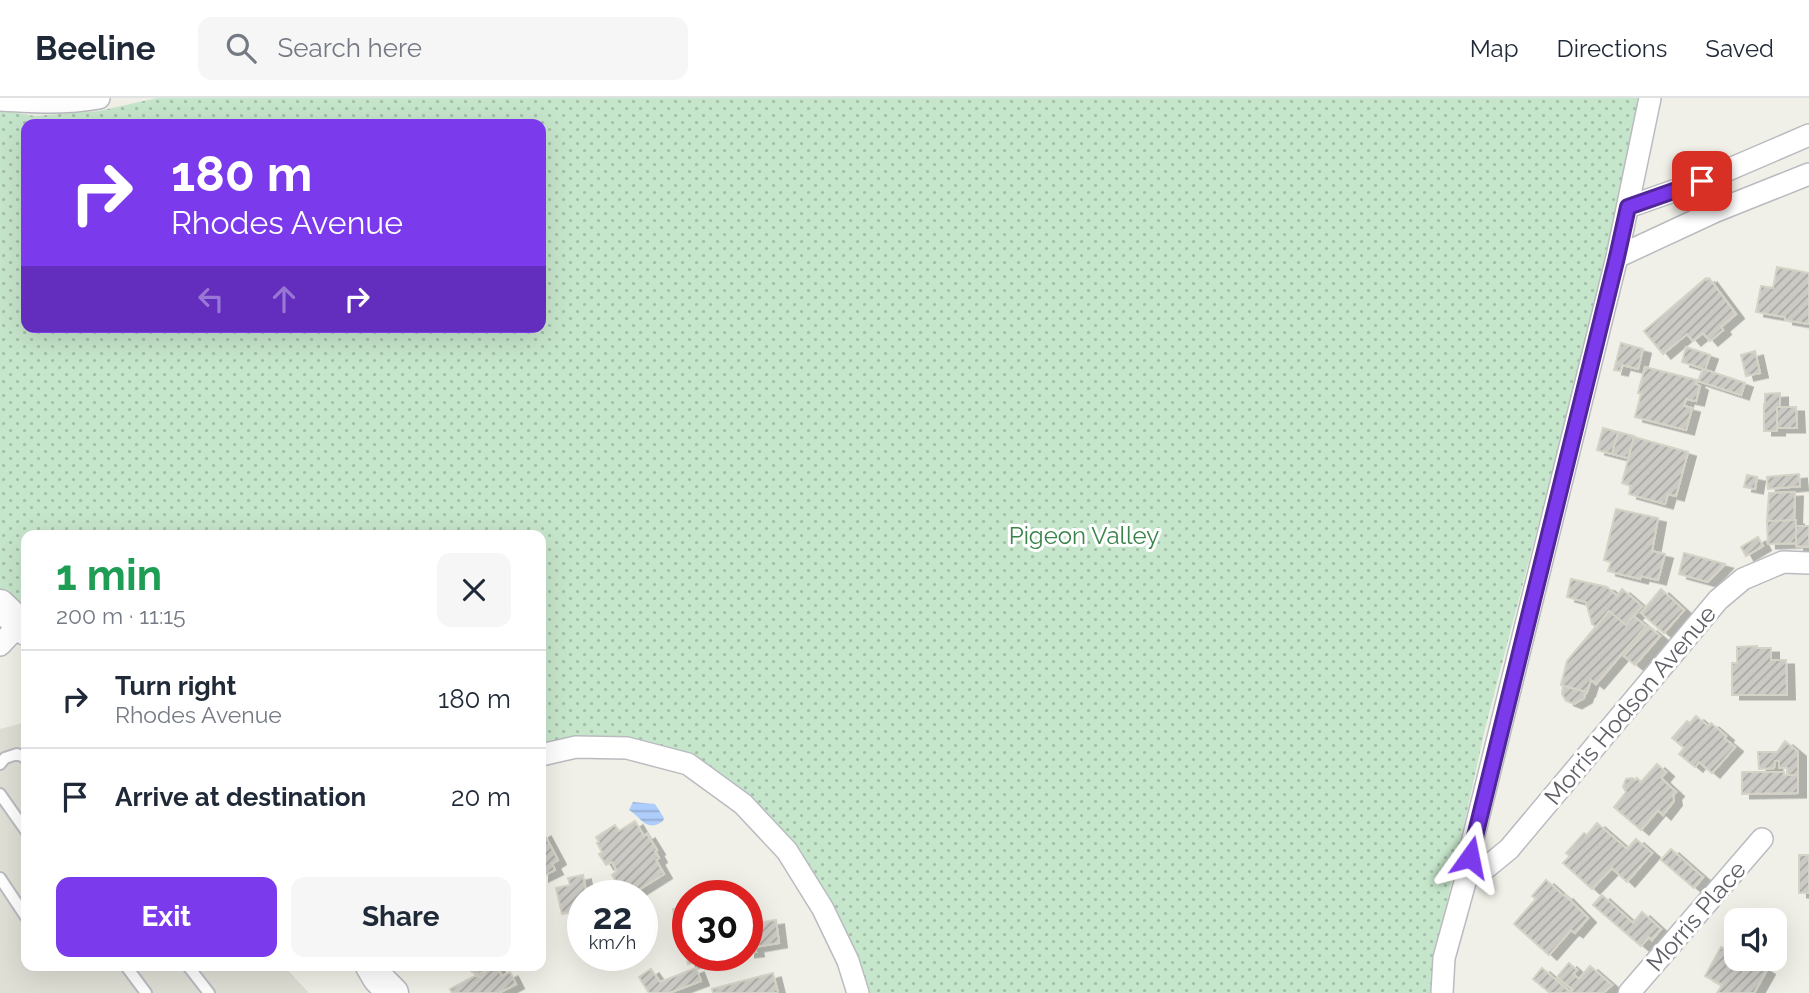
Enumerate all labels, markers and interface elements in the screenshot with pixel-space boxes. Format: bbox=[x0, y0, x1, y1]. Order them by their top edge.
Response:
search box bbox=[198, 17, 688, 80]
text: Beeline bbox=[35, 29, 156, 68]
icon: search bbox=[222, 29, 260, 67]
text: Search here bbox=[278, 33, 422, 63]
text: Map bbox=[1470, 34, 1519, 63]
text: Directions bbox=[1557, 34, 1667, 63]
text: Saved bbox=[1705, 34, 1774, 63]
text: 180 m bbox=[171, 145, 312, 202]
icon: right bbox=[56, 147, 147, 238]
pin bbox=[1672, 151, 1732, 211]
icon: arrive bbox=[1683, 162, 1721, 200]
text: Rhodes Avenue bbox=[171, 204, 403, 241]
icon: left bbox=[192, 280, 230, 318]
icon: ahead bbox=[265, 280, 303, 318]
icon: right bbox=[338, 280, 376, 318]
park label: Pigeon Valley bbox=[1009, 521, 1159, 550]
text: 1 min bbox=[56, 551, 162, 600]
button: close bbox=[437, 553, 511, 627]
street label: Morris Hodson Avenue bbox=[1538, 600, 1722, 810]
text: 200 m · 11:15 bbox=[56, 602, 186, 629]
text: Turn right bbox=[115, 671, 236, 701]
icon: right bbox=[56, 680, 94, 718]
text: 180 m bbox=[438, 684, 511, 714]
text: Rhodes Avenue bbox=[115, 701, 282, 728]
icon: arrive bbox=[56, 778, 94, 816]
text: Arrive at destination bbox=[115, 782, 366, 812]
text: 20 m bbox=[451, 782, 511, 812]
position arrow bbox=[1433, 820, 1507, 894]
street label: Morris Place bbox=[1640, 855, 1752, 977]
button: Exit bbox=[56, 877, 277, 957]
button: Share bbox=[291, 877, 511, 957]
speed limit sign: 30 bbox=[672, 880, 763, 971]
text: 22 bbox=[593, 896, 632, 937]
map controls bbox=[1724, 908, 1787, 971]
button: sound bbox=[1724, 908, 1787, 971]
text: km/h bbox=[589, 932, 636, 953]

